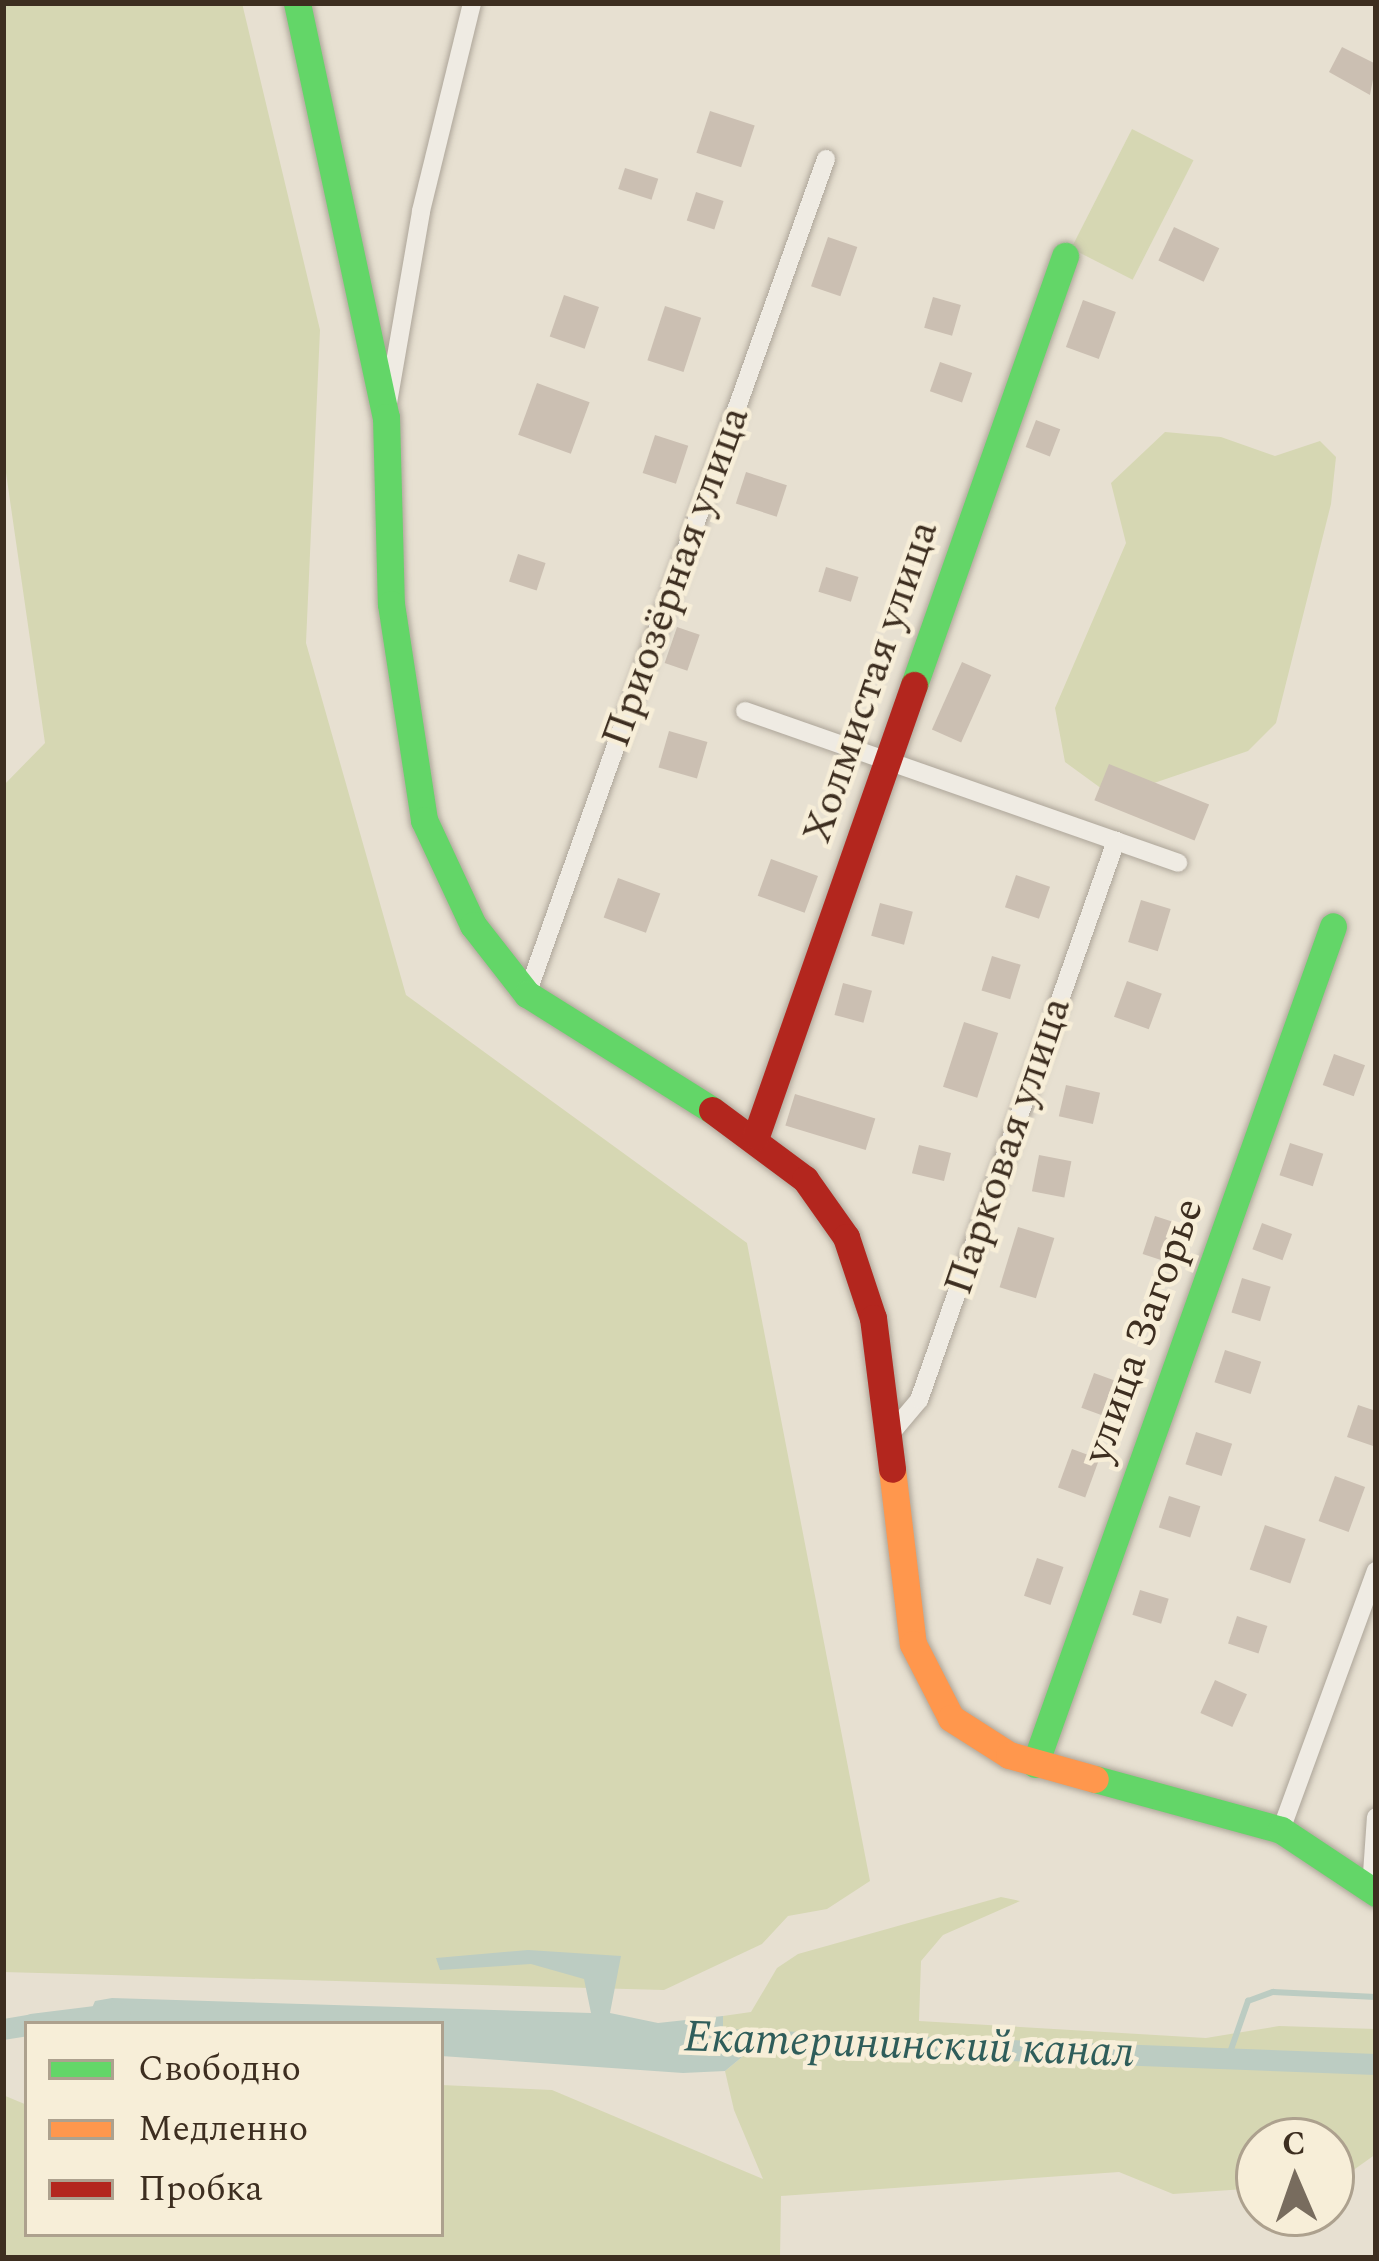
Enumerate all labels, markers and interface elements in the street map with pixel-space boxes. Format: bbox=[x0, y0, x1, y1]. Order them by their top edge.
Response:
street label: Приозёрная улица bbox=[591, 400, 761, 754]
street label: Холмистая улица bbox=[792, 514, 950, 850]
street label: Парковая улица bbox=[933, 991, 1083, 1301]
street label: улица Загорье bbox=[1073, 1192, 1215, 1470]
water label: Екатерининский канал bbox=[683, 2010, 1135, 2080]
legend bbox=[24, 2021, 444, 2237]
text: Свободно bbox=[138, 2042, 301, 2097]
text: Медленно bbox=[138, 2102, 308, 2157]
north arrow bbox=[1235, 2117, 1355, 2237]
text: С bbox=[1281, 2119, 1306, 2169]
text: Пробка bbox=[138, 2162, 263, 2217]

